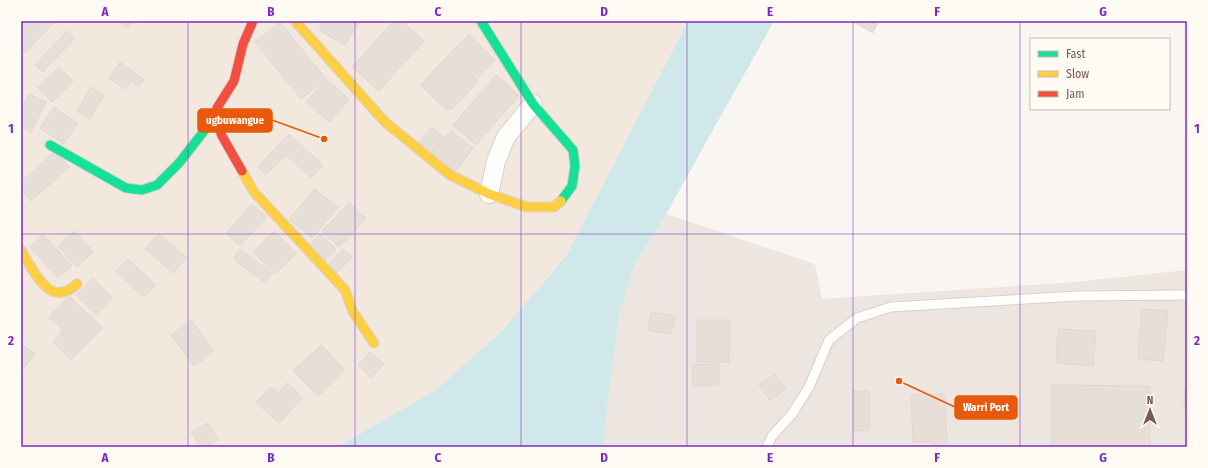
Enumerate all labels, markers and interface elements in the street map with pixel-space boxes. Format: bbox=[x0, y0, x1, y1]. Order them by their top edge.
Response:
text: A bbox=[100, 4, 109, 19]
text: B bbox=[267, 4, 275, 19]
text: C bbox=[435, 4, 442, 19]
text: D bbox=[600, 4, 608, 19]
text: E bbox=[767, 4, 773, 19]
text: F bbox=[934, 4, 940, 19]
text: G bbox=[1099, 4, 1107, 19]
legend bbox=[1030, 38, 1170, 110]
text: Fast bbox=[1066, 47, 1085, 61]
text: Slow bbox=[1066, 67, 1089, 81]
text: Jam bbox=[1066, 87, 1084, 101]
callout: ugbuwangue bbox=[198, 109, 272, 132]
text: ugbuwangue bbox=[206, 114, 264, 127]
text: 1 bbox=[8, 121, 14, 136]
text: 1 bbox=[1194, 121, 1200, 136]
text: 2 bbox=[7, 333, 14, 348]
text: 2 bbox=[1193, 333, 1200, 348]
north arrow bbox=[1130, 390, 1170, 430]
text: N bbox=[1147, 394, 1153, 407]
callout: Warri Port bbox=[955, 396, 1017, 419]
text: Warri Port bbox=[963, 401, 1009, 414]
text: A bbox=[100, 450, 109, 465]
text: B bbox=[267, 450, 275, 465]
text: C bbox=[435, 450, 442, 465]
text: D bbox=[600, 450, 608, 465]
text: E bbox=[767, 450, 773, 465]
text: F bbox=[934, 450, 940, 465]
text: G bbox=[1099, 450, 1107, 465]

